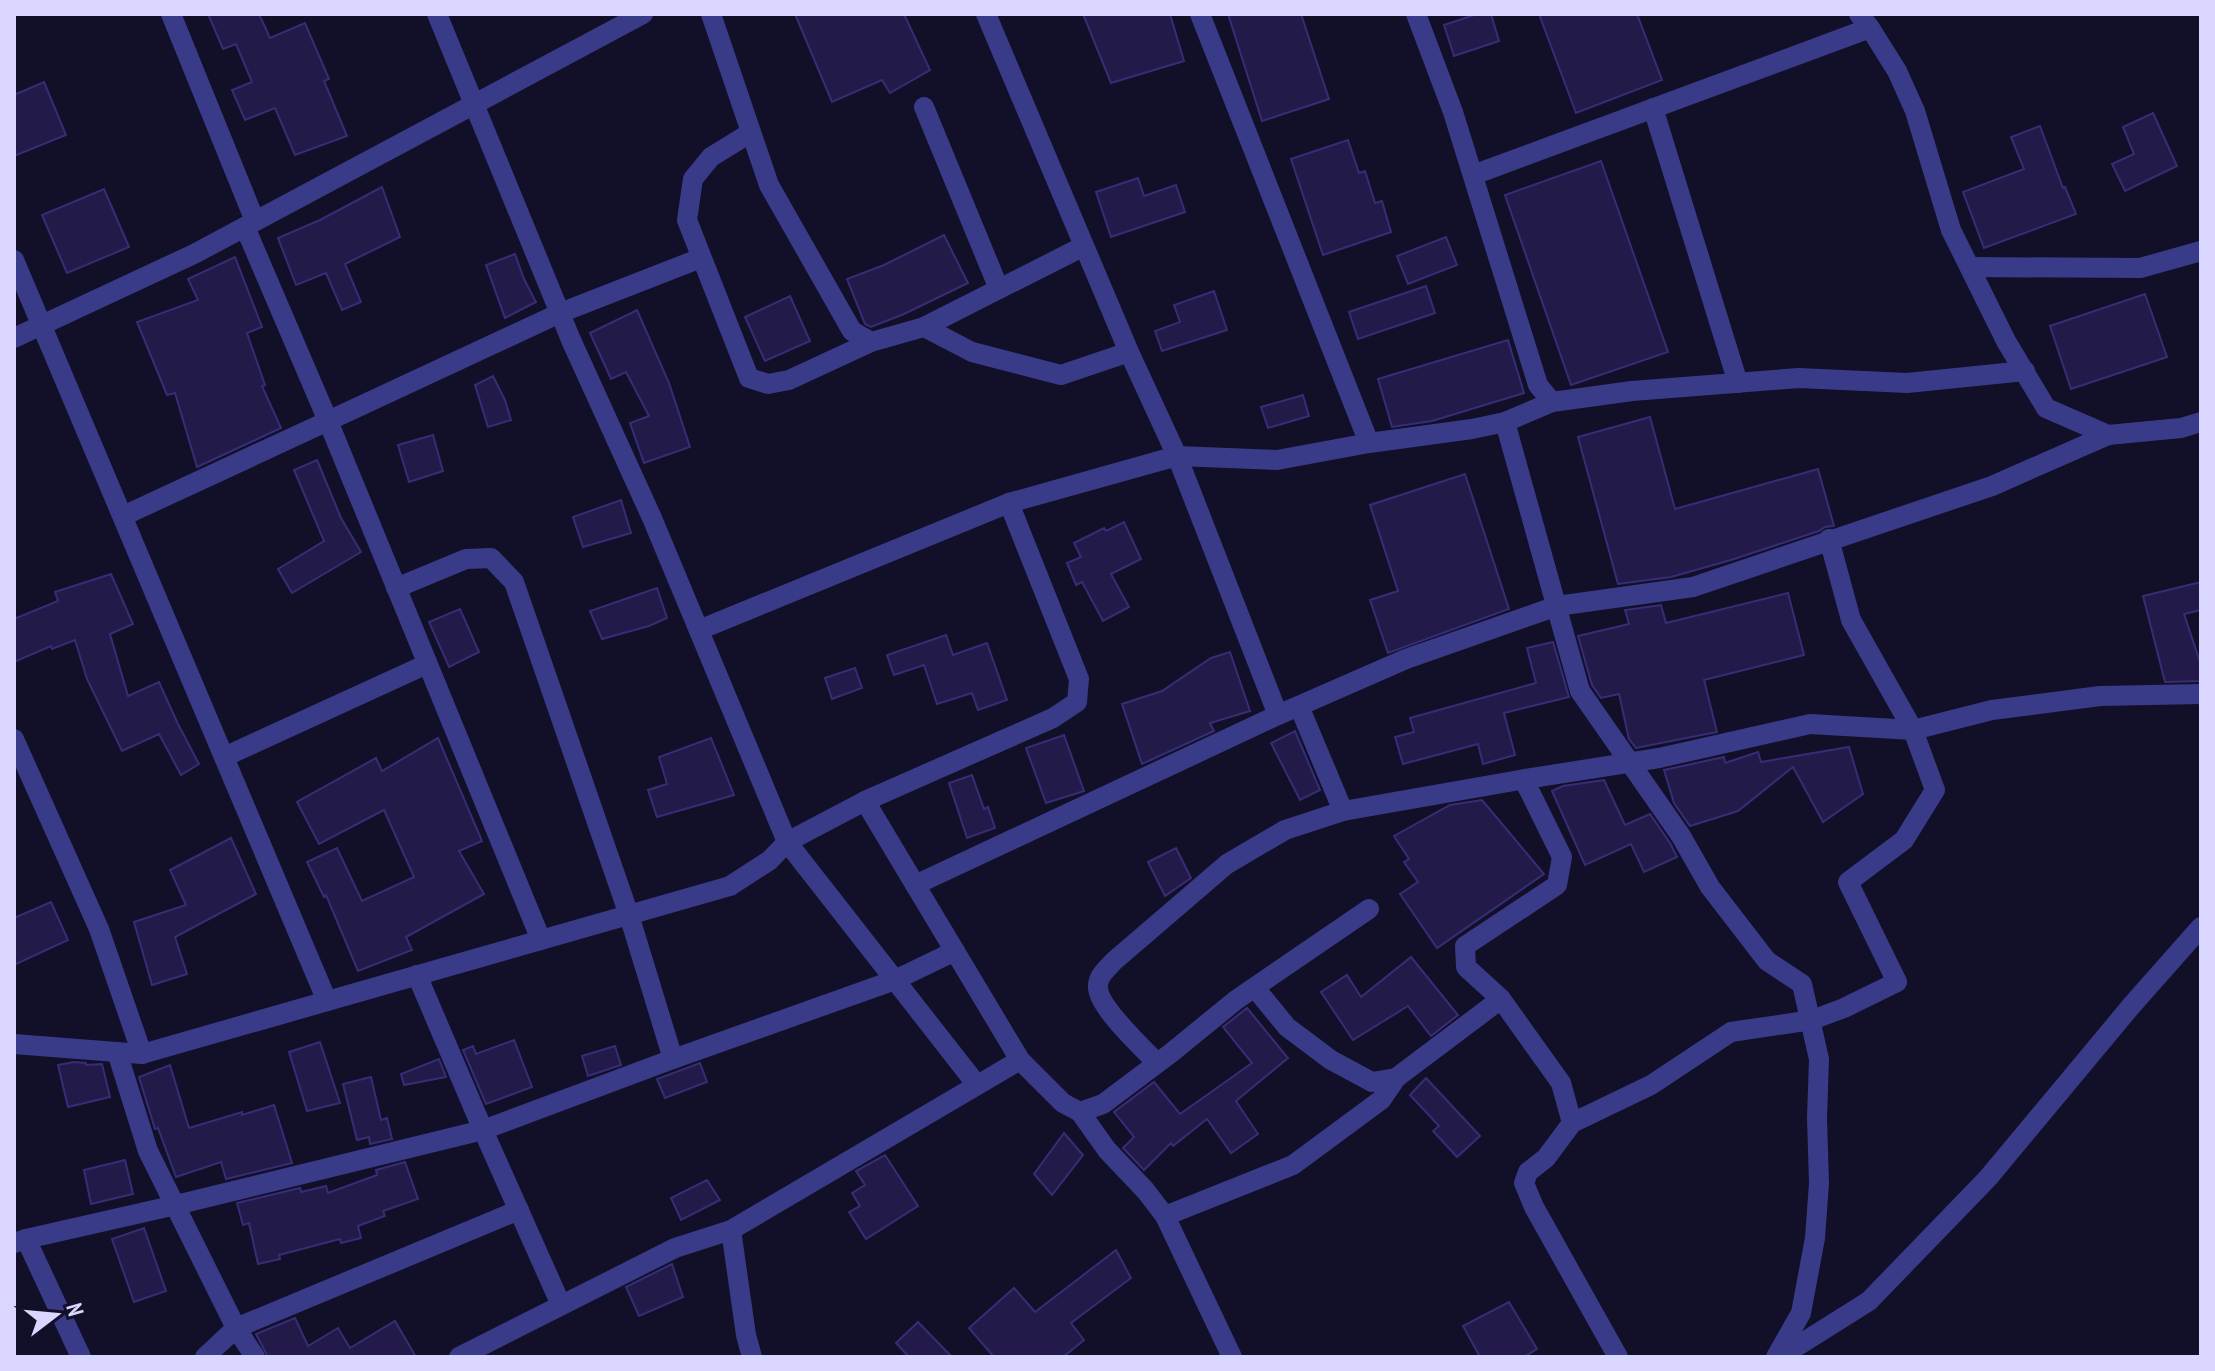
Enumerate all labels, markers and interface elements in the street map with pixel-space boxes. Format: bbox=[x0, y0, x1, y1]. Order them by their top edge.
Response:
north arrow bbox=[16, 1275, 96, 1355]
text: N bbox=[60, 1300, 90, 1319]

